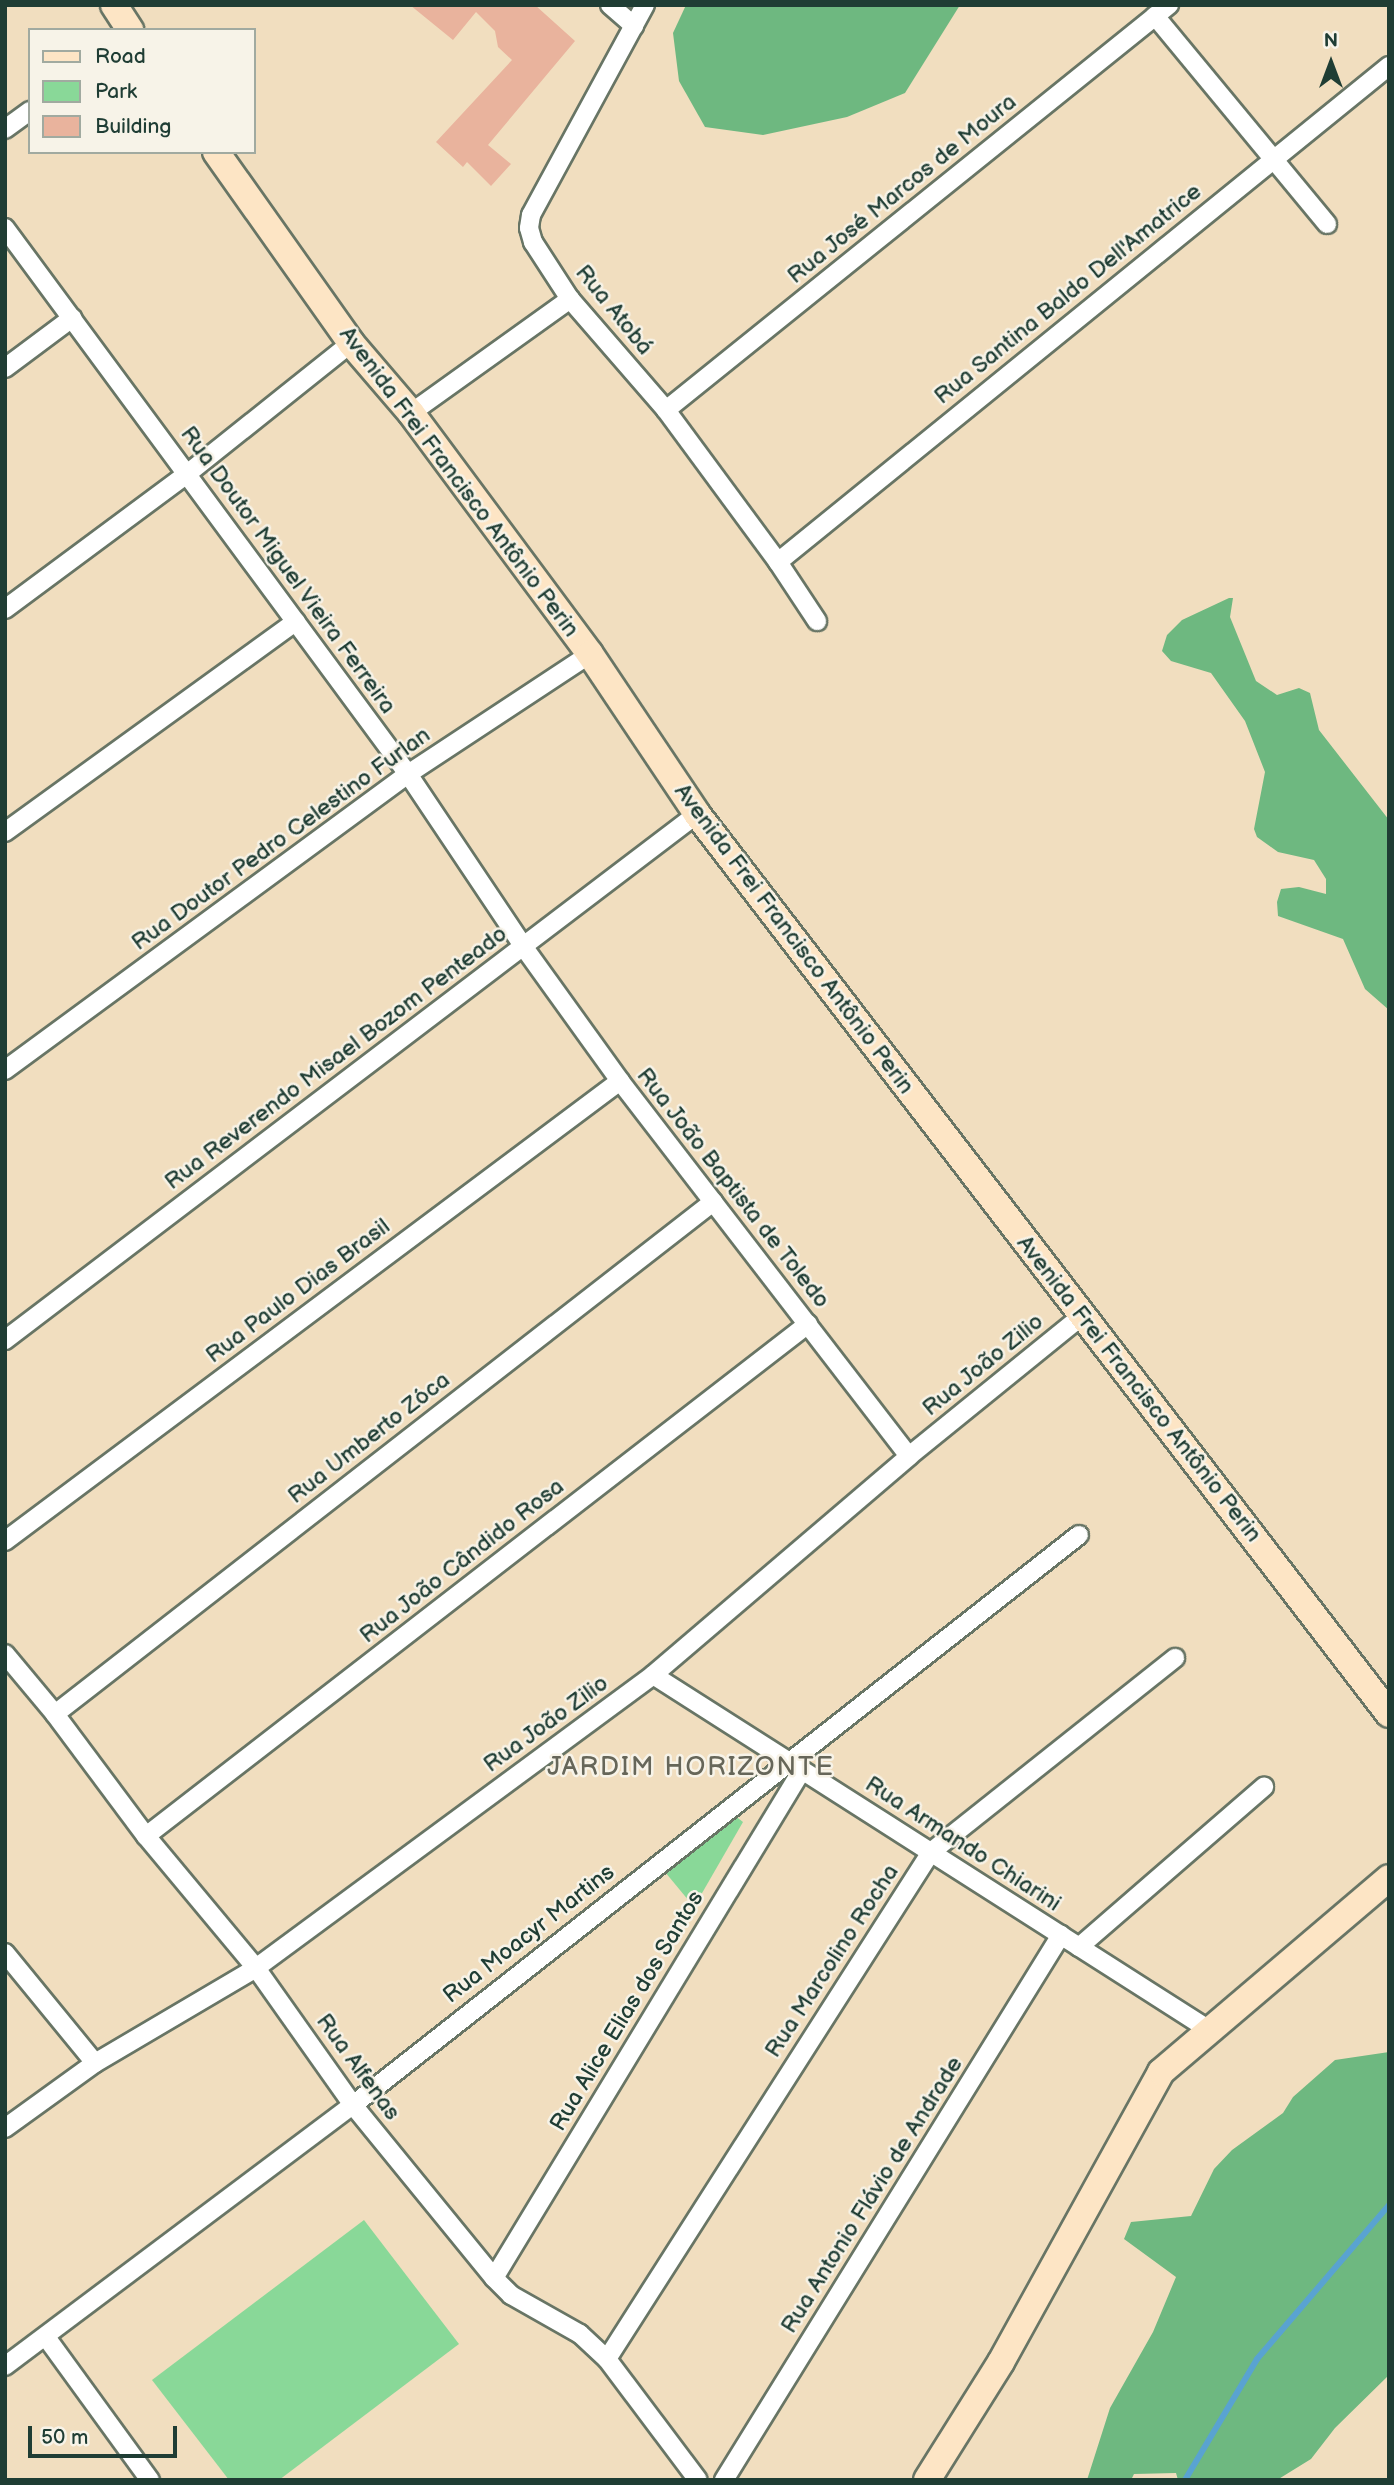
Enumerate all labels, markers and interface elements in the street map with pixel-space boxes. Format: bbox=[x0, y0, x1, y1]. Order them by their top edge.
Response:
legend bbox=[28, 28, 256, 154]
north arrow bbox=[1296, 28, 1366, 98]
text: N bbox=[1324, 30, 1338, 53]
text: Road bbox=[95, 44, 146, 69]
text: Park bbox=[95, 79, 137, 104]
street label: Rua José Marcos de Moura bbox=[782, 88, 1022, 290]
text: Building bbox=[95, 114, 171, 139]
street label: Rua Santina Baldo Dell'Amatrice bbox=[929, 178, 1207, 410]
street label: Rua Atobá bbox=[569, 259, 659, 361]
street label: Avenida Frei Francisco Antônio Perin bbox=[333, 321, 585, 643]
street label: Rua Doutor Miguel Vieira Ferreira bbox=[174, 421, 402, 719]
street label: Rua Doutor Pedro Celestino Furlan bbox=[126, 721, 436, 957]
street label: Avenida Frei Francisco Antônio Perin bbox=[668, 778, 920, 1100]
street label: Rua Reverendo Misael Bozom Penteado bbox=[159, 920, 513, 1196]
street label: Rua João Baptista de Toledo bbox=[630, 1062, 836, 1314]
street label: Rua Paulo Dias Brasil bbox=[201, 1213, 395, 1369]
street label: Avenida Frei Francisco Antônio Perin bbox=[1011, 1230, 1267, 1548]
street label: Rua João Zilio bbox=[917, 1308, 1049, 1422]
street label: Rua Umberto Zóca bbox=[283, 1366, 455, 1510]
street label: Rua João Cândido Rosa bbox=[354, 1472, 570, 1650]
street label: Rua João Zilio bbox=[478, 1669, 614, 1779]
district label: JARDIM HORIZONTE bbox=[549, 1752, 833, 1784]
street label: Rua Armando Chiarini bbox=[860, 1770, 1066, 1918]
street label: Rua Moacyr Martins bbox=[438, 1859, 620, 2009]
street label: Rua Marcolino Rocha bbox=[759, 1859, 905, 2063]
street label: Rua Alice Elias dos Santos bbox=[544, 1886, 710, 2136]
street label: Rua Alfenas bbox=[310, 2008, 406, 2126]
street label: Rua Antonio Flávio de Andrade bbox=[775, 2052, 969, 2338]
scale bar bbox=[32, 2412, 180, 2456]
text: 50 m bbox=[41, 2425, 88, 2450]

